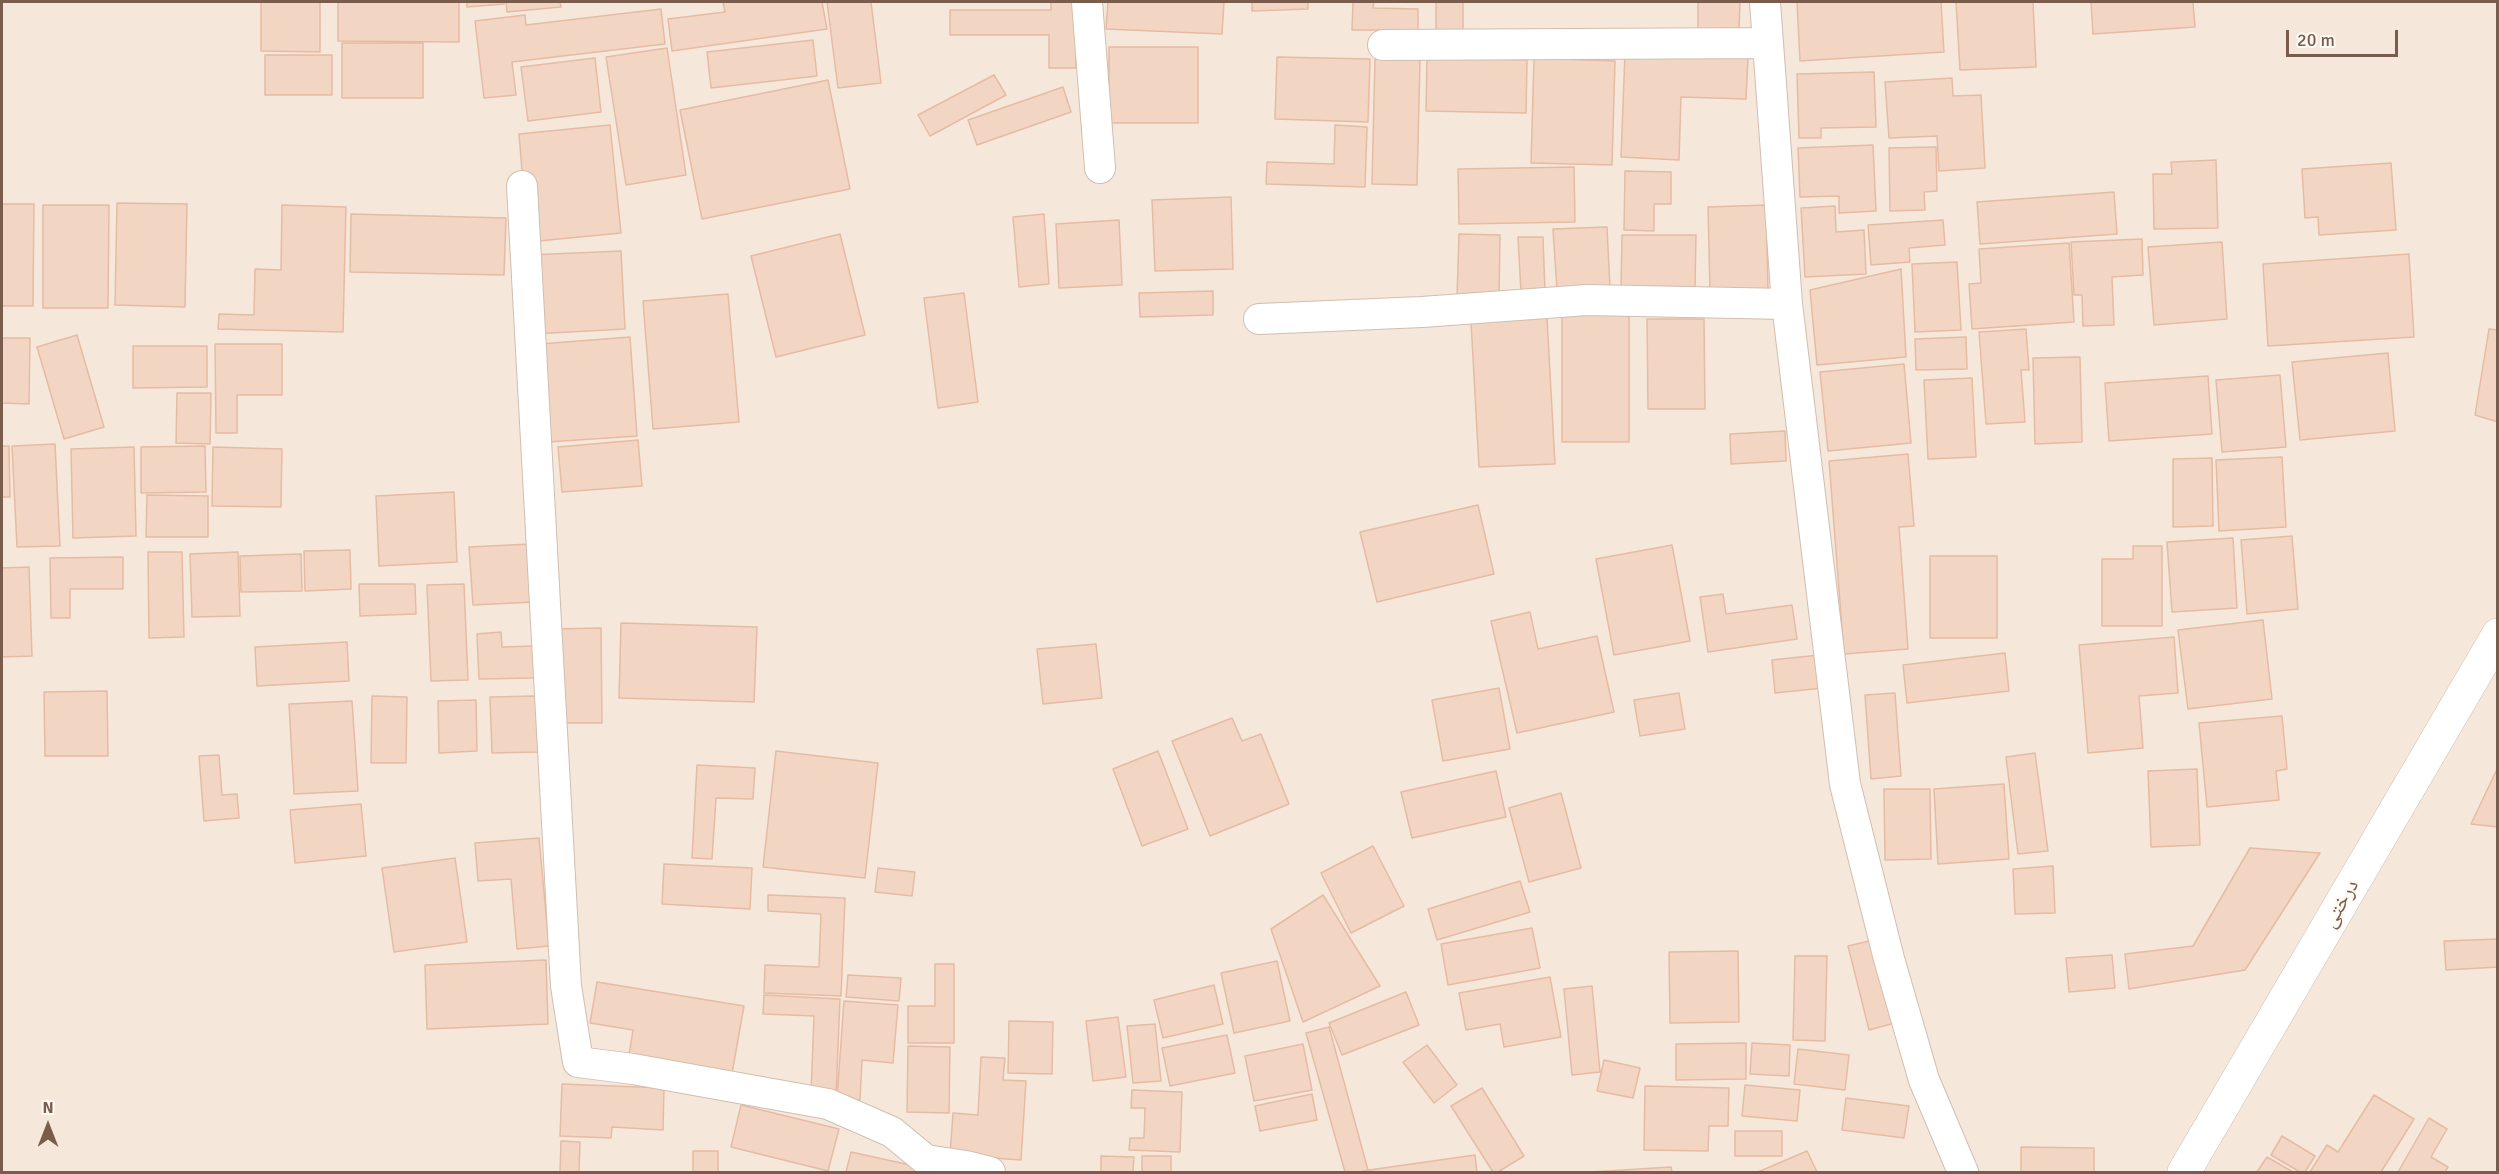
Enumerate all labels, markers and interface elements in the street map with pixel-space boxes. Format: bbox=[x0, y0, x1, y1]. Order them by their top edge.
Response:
scale bar bbox=[2289, 18, 2402, 56]
text: 20 m bbox=[2297, 29, 2335, 51]
street label: درختی bbox=[2317, 875, 2365, 933]
north arrow bbox=[18, 1096, 78, 1156]
text: N bbox=[42, 1098, 54, 1118]

